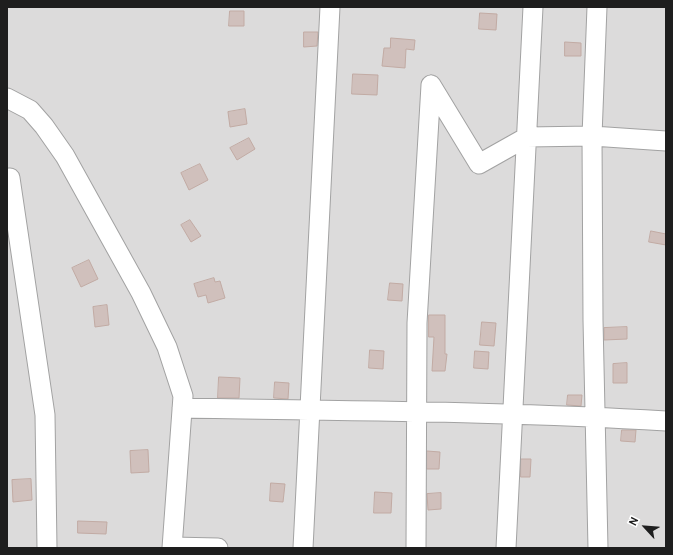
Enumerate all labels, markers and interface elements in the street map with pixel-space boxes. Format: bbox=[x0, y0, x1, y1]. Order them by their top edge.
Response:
north arrow bbox=[625, 507, 665, 547]
text: N bbox=[626, 515, 642, 528]

